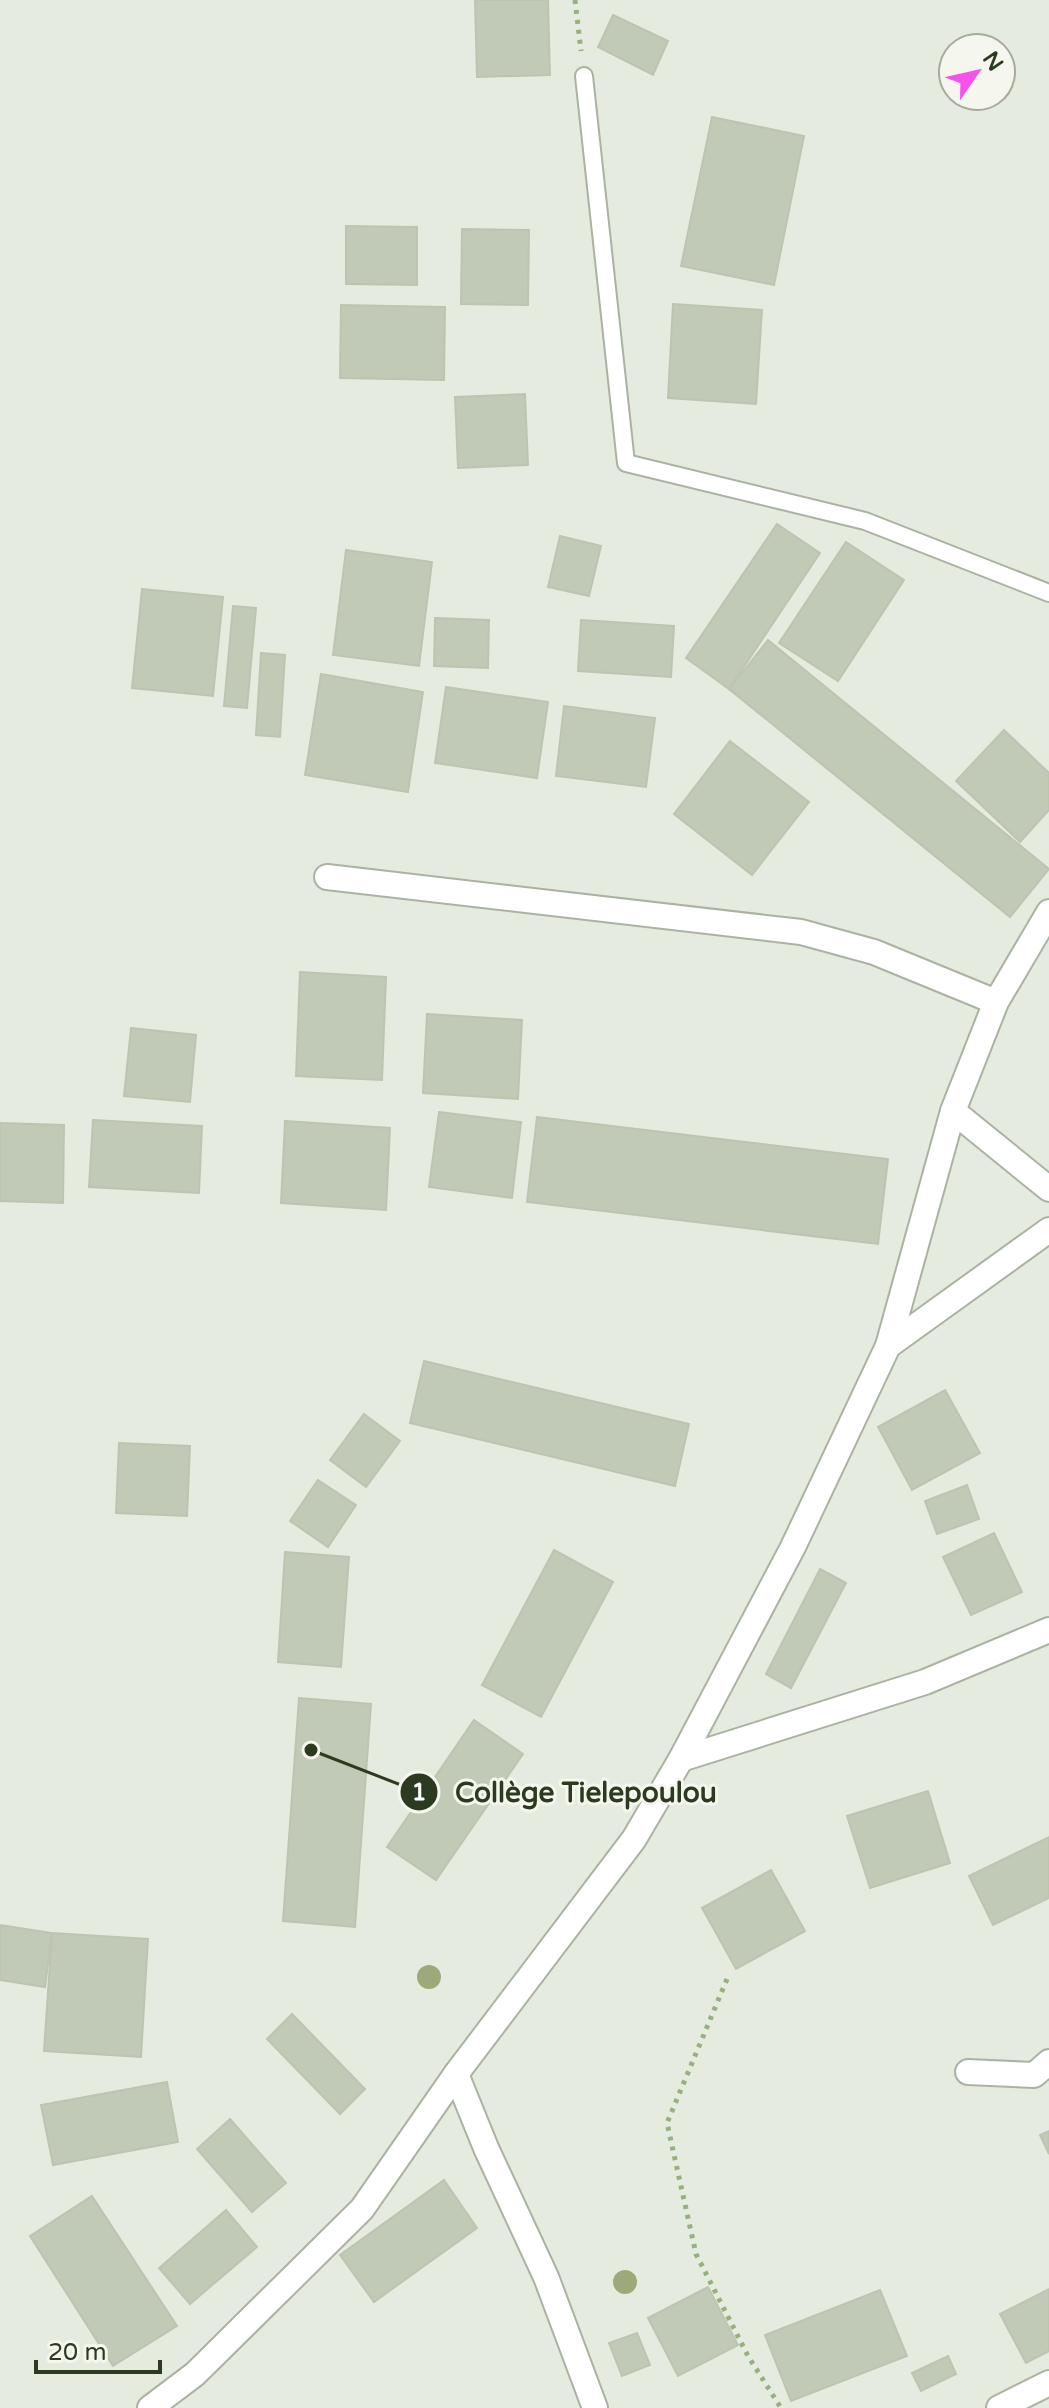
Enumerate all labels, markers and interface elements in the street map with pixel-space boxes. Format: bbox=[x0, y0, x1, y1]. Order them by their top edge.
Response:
north arrow bbox=[937, 32, 1017, 112]
text: N bbox=[977, 47, 1008, 76]
callout: Collège Tielepoulou bbox=[399, 1766, 733, 1818]
text: Collège Tielepoulou bbox=[455, 1776, 717, 1810]
text: 1 bbox=[411, 1778, 427, 1807]
scale bar bbox=[36, 2324, 160, 2374]
text: 20 m bbox=[48, 2338, 106, 2367]

